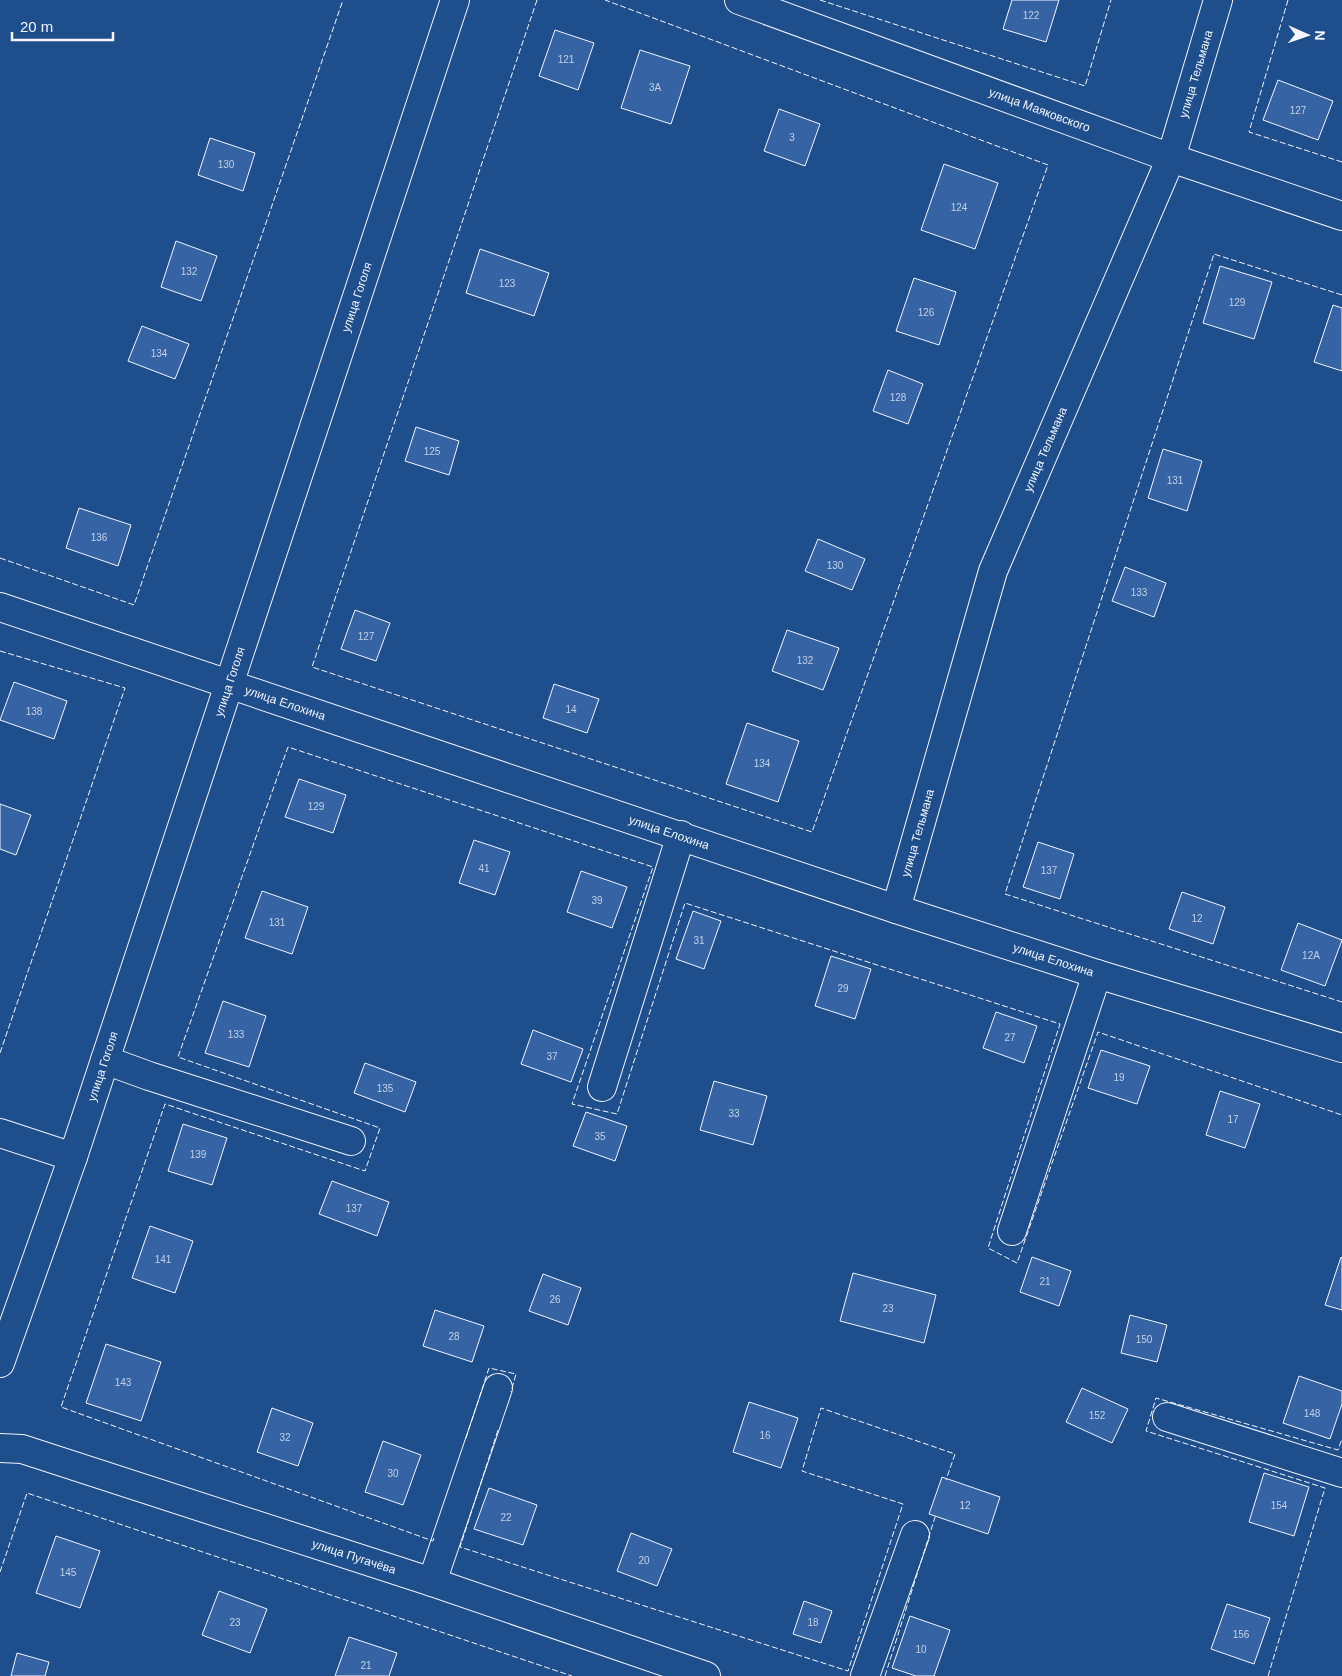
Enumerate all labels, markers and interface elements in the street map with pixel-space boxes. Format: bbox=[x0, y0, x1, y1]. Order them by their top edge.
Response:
scale bar bbox=[12, 10, 114, 42]
house number: 122 bbox=[1023, 10, 1040, 21]
north arrow bbox=[1282, 10, 1332, 60]
text: 20 m bbox=[20, 18, 53, 35]
street label: улица Тельмана bbox=[1176, 28, 1216, 120]
text: N bbox=[1312, 30, 1328, 41]
house number: 121 bbox=[558, 54, 575, 65]
house number: 3А bbox=[649, 82, 661, 93]
street label: улица Маяковского bbox=[987, 85, 1092, 135]
house number: 127 bbox=[1290, 105, 1307, 116]
house number: 3 bbox=[789, 132, 795, 143]
house number: 130 bbox=[218, 159, 235, 170]
house number: 124 bbox=[951, 202, 968, 213]
street label: улица Гоголя bbox=[339, 260, 375, 334]
house number: 132 bbox=[181, 266, 198, 277]
house number: 123 bbox=[499, 278, 516, 289]
house number: 129 bbox=[1229, 297, 1246, 308]
house number: 126 bbox=[918, 307, 935, 318]
house number: 134 bbox=[151, 348, 168, 359]
house number: 128 bbox=[890, 392, 907, 403]
street label: улица Тельмана bbox=[1021, 405, 1070, 494]
house number: 125 bbox=[424, 446, 441, 457]
house number: 131 bbox=[1167, 475, 1184, 486]
house number: 136 bbox=[91, 532, 108, 543]
house number: 130 bbox=[827, 560, 844, 571]
house number: 133 bbox=[1131, 587, 1148, 598]
house number: 127 bbox=[358, 631, 375, 642]
street label: улица Гоголя bbox=[212, 645, 248, 719]
house number: 132 bbox=[797, 655, 814, 666]
street label: улица Елохина bbox=[243, 683, 328, 723]
house number: 14 bbox=[565, 704, 577, 715]
house number: 138 bbox=[26, 706, 43, 717]
house number: 134 bbox=[754, 758, 771, 769]
street label: улица Тельмана bbox=[899, 787, 937, 879]
house number: 129 bbox=[308, 801, 325, 812]
street label: улица Елохина bbox=[627, 812, 711, 853]
house number: 41 bbox=[478, 863, 490, 874]
house number: 137 bbox=[1041, 865, 1058, 876]
house number: 39 bbox=[591, 895, 603, 906]
house number: 12 bbox=[1191, 913, 1203, 924]
house number: 131 bbox=[269, 917, 286, 928]
house number: 31 bbox=[693, 935, 705, 946]
street label: улица Елохина bbox=[1011, 940, 1096, 980]
house number: 12А bbox=[1302, 950, 1320, 961]
house number: 29 bbox=[837, 983, 849, 994]
house number: 133 bbox=[228, 1029, 245, 1040]
street label: улица Гоголя bbox=[85, 1030, 121, 1103]
house number: 27 bbox=[1004, 1032, 1016, 1043]
house number: 37 bbox=[546, 1051, 558, 1062]
house number: 19 bbox=[1113, 1072, 1125, 1083]
house number: 135 bbox=[377, 1083, 394, 1094]
house number: 33 bbox=[728, 1108, 740, 1119]
house number: 17 bbox=[1227, 1114, 1239, 1125]
house number: 35 bbox=[594, 1131, 606, 1142]
house number: 139 bbox=[190, 1149, 207, 1160]
house number: 137 bbox=[346, 1203, 363, 1214]
house number: 141 bbox=[155, 1254, 172, 1265]
house number: 21 bbox=[1039, 1276, 1051, 1287]
house number: 26 bbox=[549, 1294, 561, 1305]
house number: 23 bbox=[882, 1303, 894, 1314]
house number: 28 bbox=[448, 1331, 460, 1342]
house number: 150 bbox=[1136, 1334, 1153, 1345]
house number: 143 bbox=[115, 1377, 132, 1388]
house number: 148 bbox=[1304, 1408, 1321, 1419]
house number: 152 bbox=[1089, 1410, 1106, 1421]
house number: 16 bbox=[759, 1430, 771, 1441]
house number: 32 bbox=[279, 1432, 291, 1443]
house number: 30 bbox=[387, 1468, 399, 1479]
house number: 12 bbox=[959, 1500, 971, 1511]
house number: 154 bbox=[1271, 1500, 1288, 1511]
house number: 22 bbox=[500, 1512, 512, 1523]
street label: улица Пугачёва bbox=[310, 1537, 398, 1577]
house number: 20 bbox=[638, 1555, 650, 1566]
house number: 145 bbox=[60, 1567, 77, 1578]
house number: 23 bbox=[229, 1617, 241, 1628]
house number: 18 bbox=[807, 1617, 819, 1628]
house number: 156 bbox=[1233, 1629, 1250, 1640]
house number: 10 bbox=[915, 1644, 927, 1655]
house number: 21 bbox=[360, 1660, 372, 1671]

